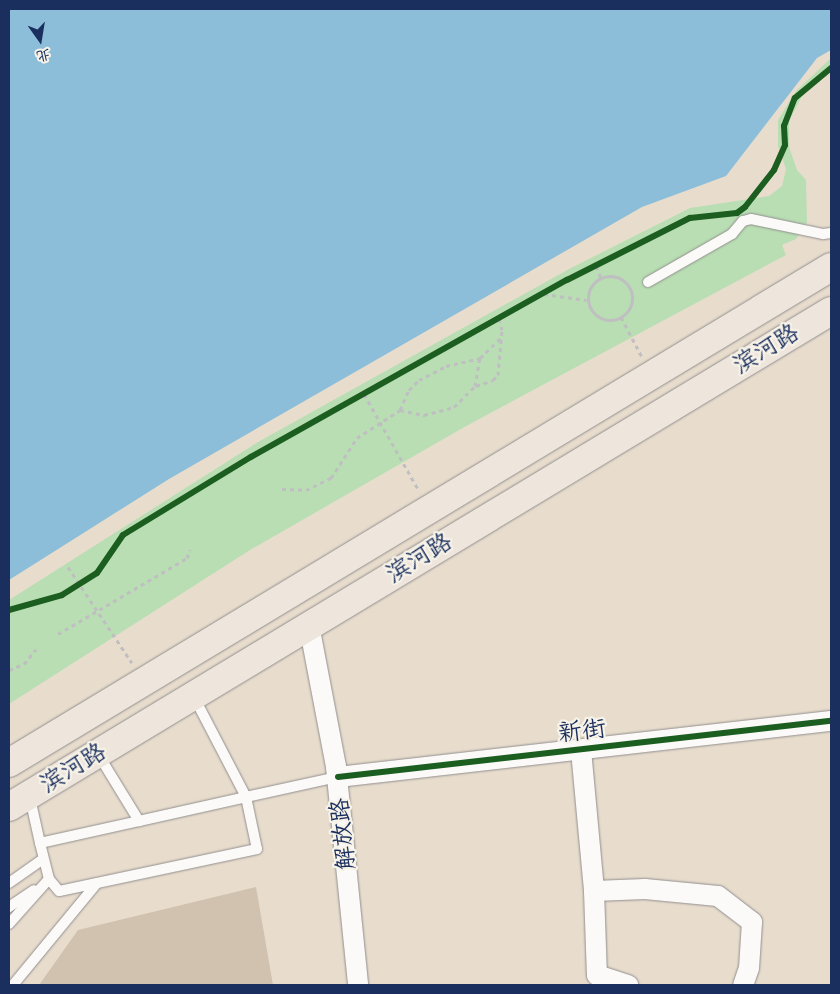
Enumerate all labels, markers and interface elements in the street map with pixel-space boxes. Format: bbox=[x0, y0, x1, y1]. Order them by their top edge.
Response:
north arrow bbox=[15, 15, 65, 65]
text: 北 bbox=[35, 45, 52, 65]
street label: 滨河路 bbox=[728, 318, 804, 380]
street label: 滨河路 bbox=[381, 527, 457, 589]
street label: 新街 bbox=[556, 714, 608, 748]
street label: 滨河路 bbox=[35, 737, 111, 799]
street label: 解放路 bbox=[325, 797, 361, 871]

